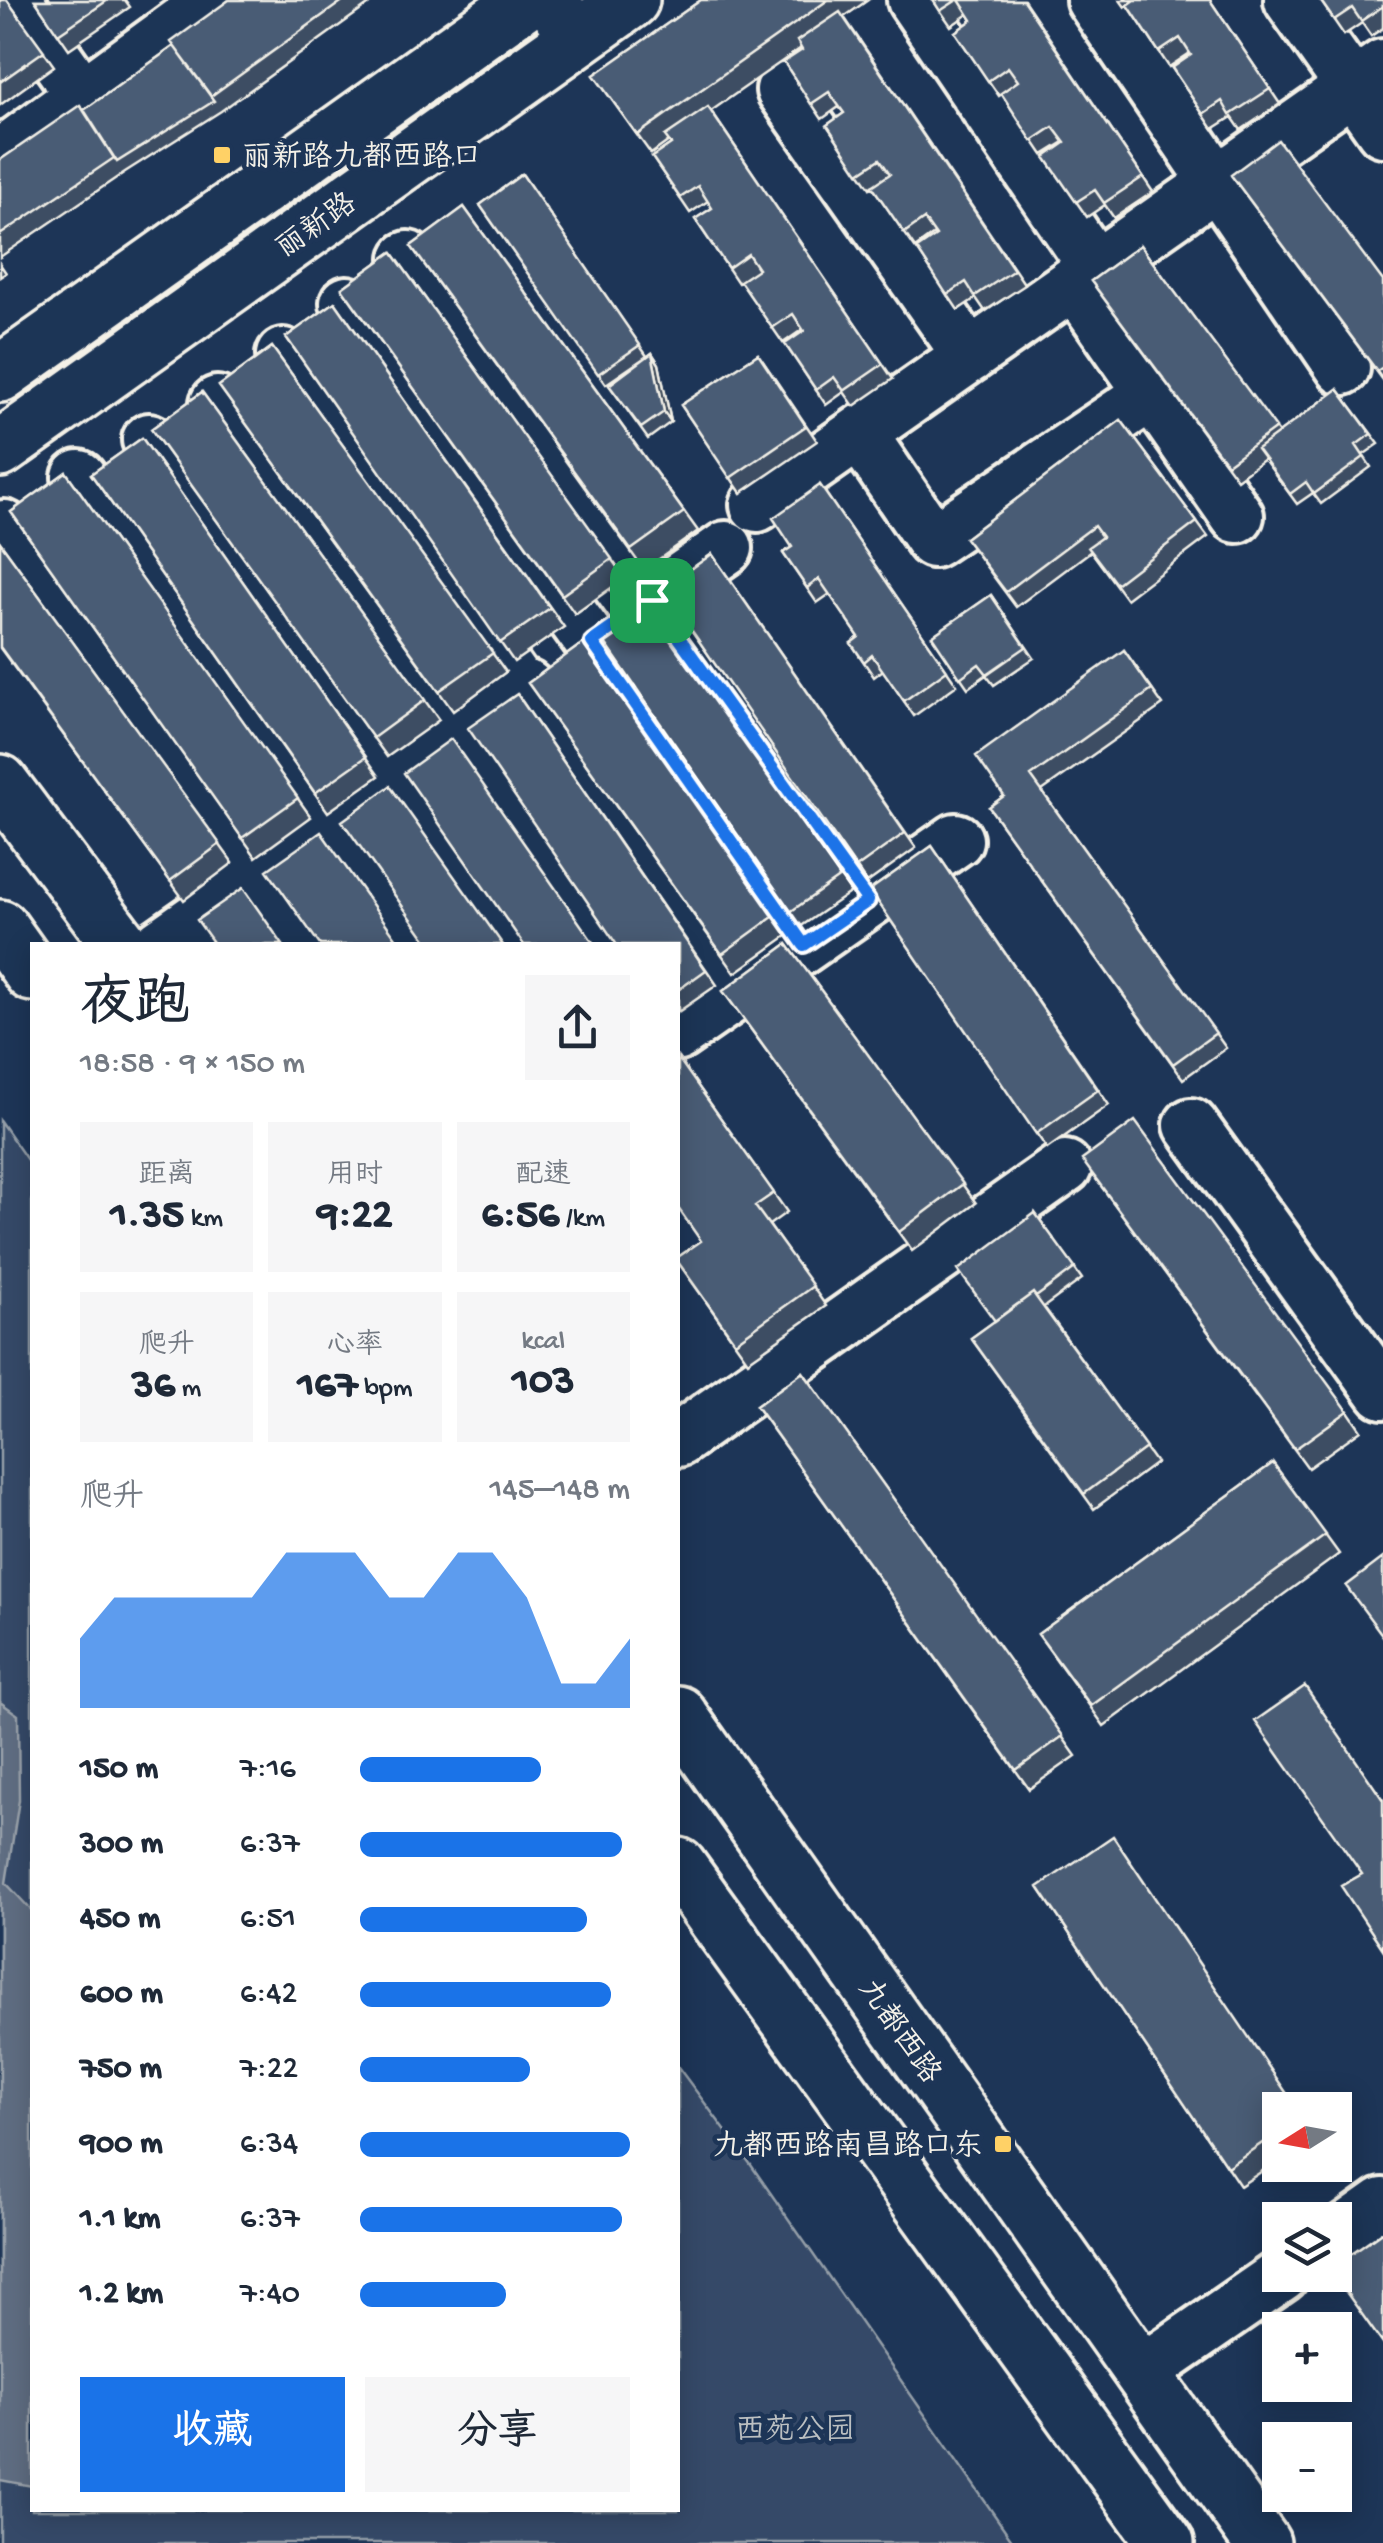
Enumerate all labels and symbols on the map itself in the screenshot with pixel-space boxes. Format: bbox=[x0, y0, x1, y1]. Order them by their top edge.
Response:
place label: 丽新路九都西路口 bbox=[242, 140, 482, 177]
marker: 丽新路九都西路口 bbox=[211, 144, 233, 166]
street label: 丽新路 bbox=[270, 186, 364, 268]
pin bbox=[610, 558, 695, 643]
street label: 九都西路 bbox=[849, 1972, 948, 2092]
north arrow bbox=[1262, 2092, 1352, 2182]
place label: 九都西路南昌路口东 bbox=[713, 2129, 983, 2166]
marker: 九都西路南昌路口东 bbox=[992, 2133, 1014, 2155]
park label: 西苑公园 bbox=[735, 2413, 855, 2450]

